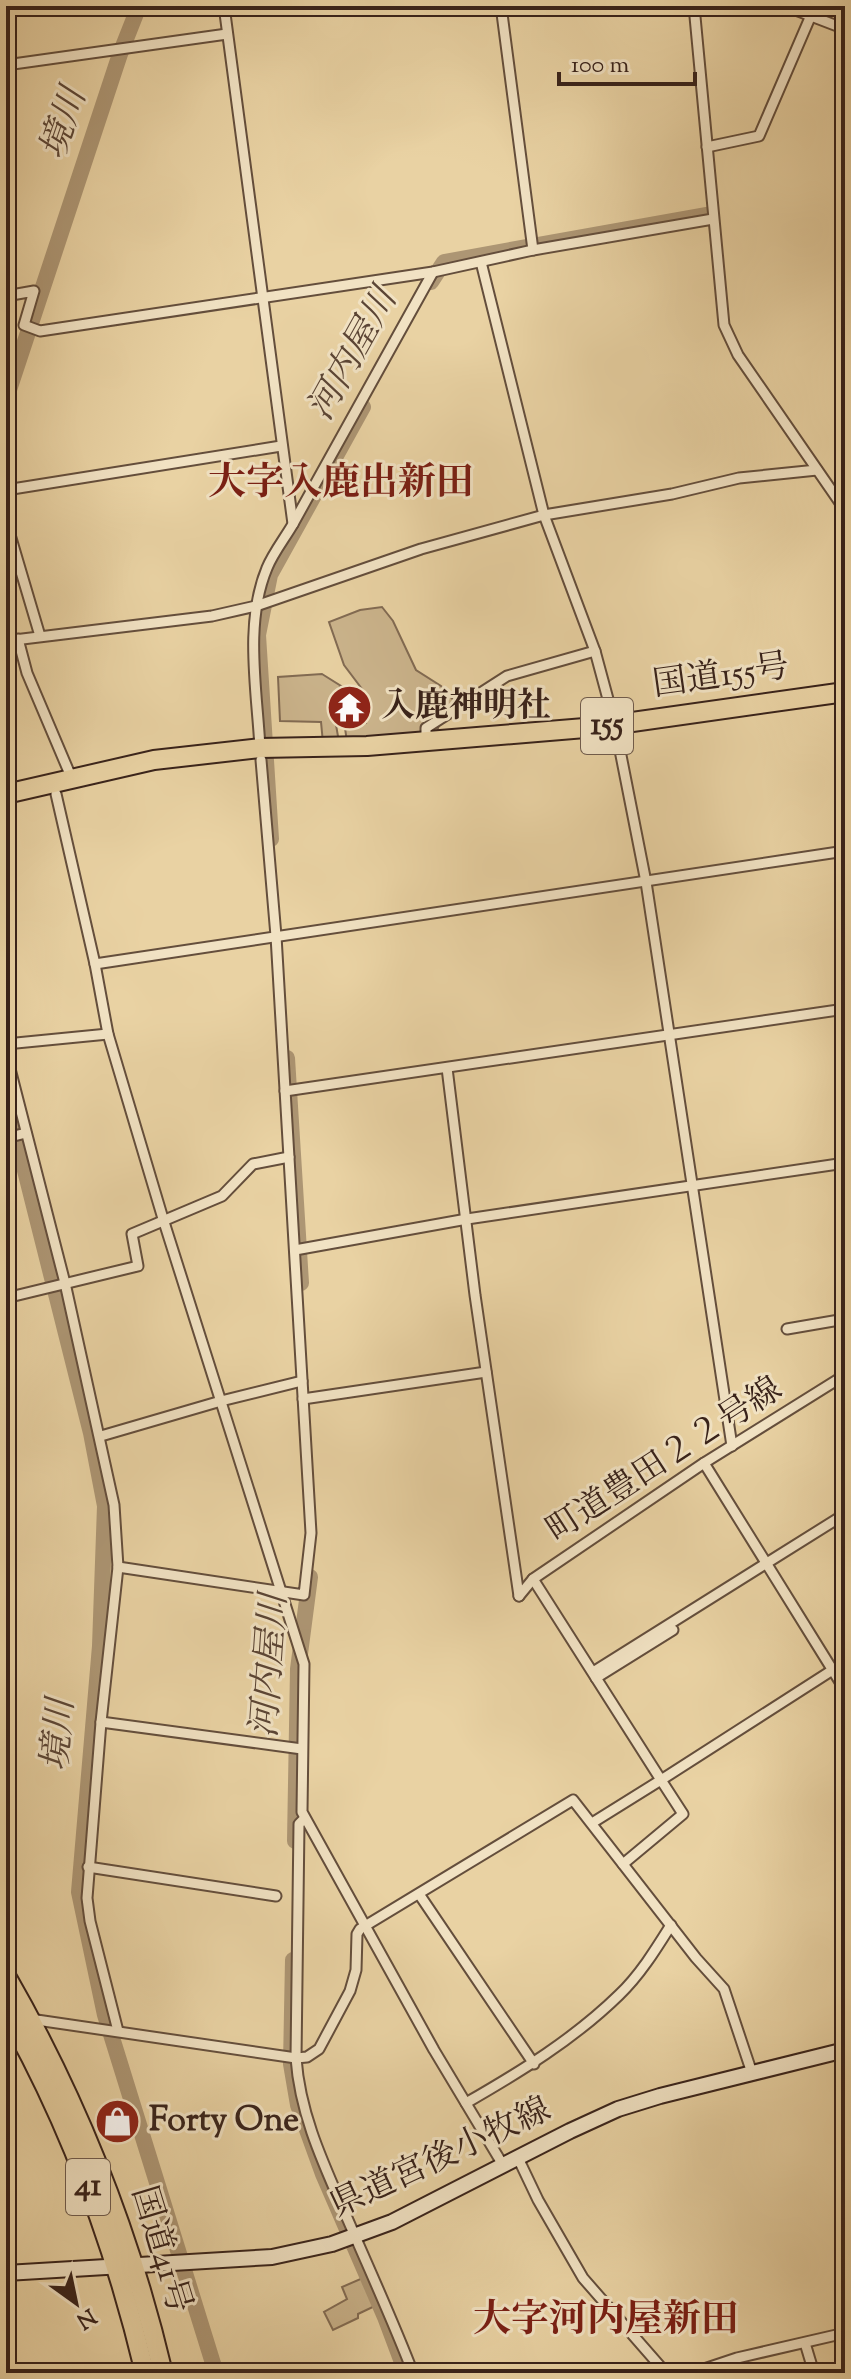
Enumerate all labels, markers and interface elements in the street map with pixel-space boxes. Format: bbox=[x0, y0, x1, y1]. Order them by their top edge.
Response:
scale bar bbox=[559, 36, 695, 86]
text: 100 m bbox=[571, 49, 629, 83]
water label: 境川 bbox=[29, 78, 103, 167]
water label: 河内屋川 bbox=[296, 276, 414, 431]
district label: 大字入鹿出新田 bbox=[208, 458, 474, 512]
street label: 国道155号 bbox=[650, 643, 792, 711]
temple icon: 入鹿神明社 bbox=[326, 683, 374, 731]
place label: 入鹿神明社 bbox=[381, 683, 551, 732]
road number: 155 bbox=[581, 698, 633, 754]
street label: 町道豊田２２号線 bbox=[538, 1366, 792, 1556]
water label: 河内屋川 bbox=[240, 1588, 302, 1740]
water label: 境川 bbox=[31, 1693, 89, 1773]
street label: 県道宮後小牧線 bbox=[323, 2087, 559, 2231]
shop icon: Forty One bbox=[94, 2097, 142, 2145]
place label: Forty One bbox=[149, 2097, 299, 2146]
road number: 41 bbox=[66, 2159, 110, 2215]
street label: 国道41号 bbox=[117, 2180, 203, 2320]
north arrow bbox=[36, 2263, 116, 2343]
district label: 大字河内屋新田 bbox=[473, 2295, 739, 2349]
text: N bbox=[69, 2299, 101, 2336]

